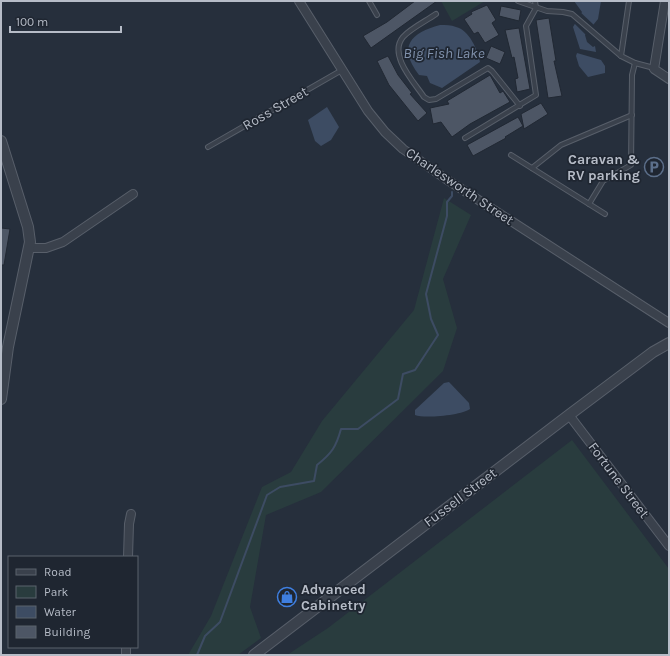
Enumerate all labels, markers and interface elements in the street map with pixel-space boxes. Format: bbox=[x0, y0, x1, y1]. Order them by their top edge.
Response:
scale bar bbox=[10, 8, 121, 34]
text: 100 m bbox=[16, 15, 48, 29]
water label: Big Fish Lake bbox=[403, 44, 485, 62]
street label: Ross Street bbox=[240, 83, 311, 134]
street label: Charlesworth Street bbox=[402, 144, 517, 229]
place label: Caravan & RV parking bbox=[567, 151, 640, 184]
parking icon: Caravan & RV parking bbox=[643, 156, 665, 178]
street label: Fortune Street bbox=[584, 439, 653, 522]
street label: Fussell Street bbox=[420, 464, 500, 530]
legend bbox=[8, 556, 138, 648]
text: Road bbox=[44, 565, 72, 579]
place label: Advanced Cabinetry bbox=[301, 581, 366, 614]
text: Park bbox=[44, 585, 69, 599]
shop icon: Advanced Cabinetry bbox=[276, 586, 298, 608]
text: Water bbox=[44, 605, 77, 619]
text: Building bbox=[44, 625, 91, 639]

